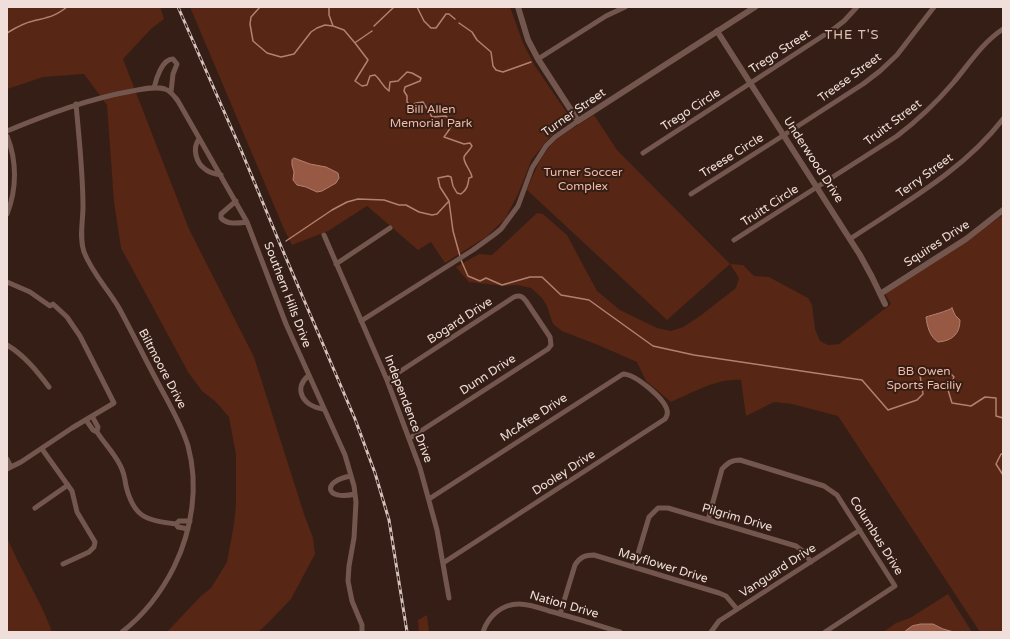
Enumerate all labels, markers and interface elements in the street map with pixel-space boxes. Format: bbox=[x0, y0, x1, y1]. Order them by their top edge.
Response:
street label: Trego Street bbox=[747, 27, 813, 77]
district label: THE T'S bbox=[824, 28, 880, 44]
street label: Treese Street bbox=[816, 50, 884, 106]
street label: Turner Street bbox=[539, 86, 609, 140]
street label: Trego Circle bbox=[659, 86, 723, 134]
street label: Truitt Street bbox=[861, 97, 925, 149]
park label: Bill Allen Memorial Park bbox=[390, 103, 472, 131]
street label: Underwood Drive bbox=[780, 114, 846, 206]
street label: Treese Circle bbox=[698, 131, 766, 181]
street label: Terry Street bbox=[894, 151, 956, 201]
park label: Turner Soccer Complex bbox=[543, 166, 623, 194]
street label: Truitt Circle bbox=[739, 182, 801, 230]
street label: Squires Drive bbox=[902, 218, 972, 270]
street label: Southern Hills Drive bbox=[260, 240, 314, 350]
street label: Bogard Drive bbox=[425, 295, 495, 347]
street label: Biltmoore Drive bbox=[135, 327, 189, 411]
street label: Dunn Drive bbox=[457, 352, 519, 398]
street label: Independence Drive bbox=[381, 353, 435, 465]
park label: BB Owen Sports Faciliy bbox=[886, 365, 962, 393]
street label: McAfee Drive bbox=[498, 391, 570, 445]
street label: Dooley Drive bbox=[530, 447, 598, 499]
street label: Columbus Drive bbox=[846, 494, 906, 578]
street label: Pilgrim Drive bbox=[700, 501, 774, 535]
street label: Vanguard Drive bbox=[737, 541, 819, 601]
street label: Mayflower Drive bbox=[616, 546, 710, 586]
street label: Nation Drive bbox=[528, 588, 600, 622]

